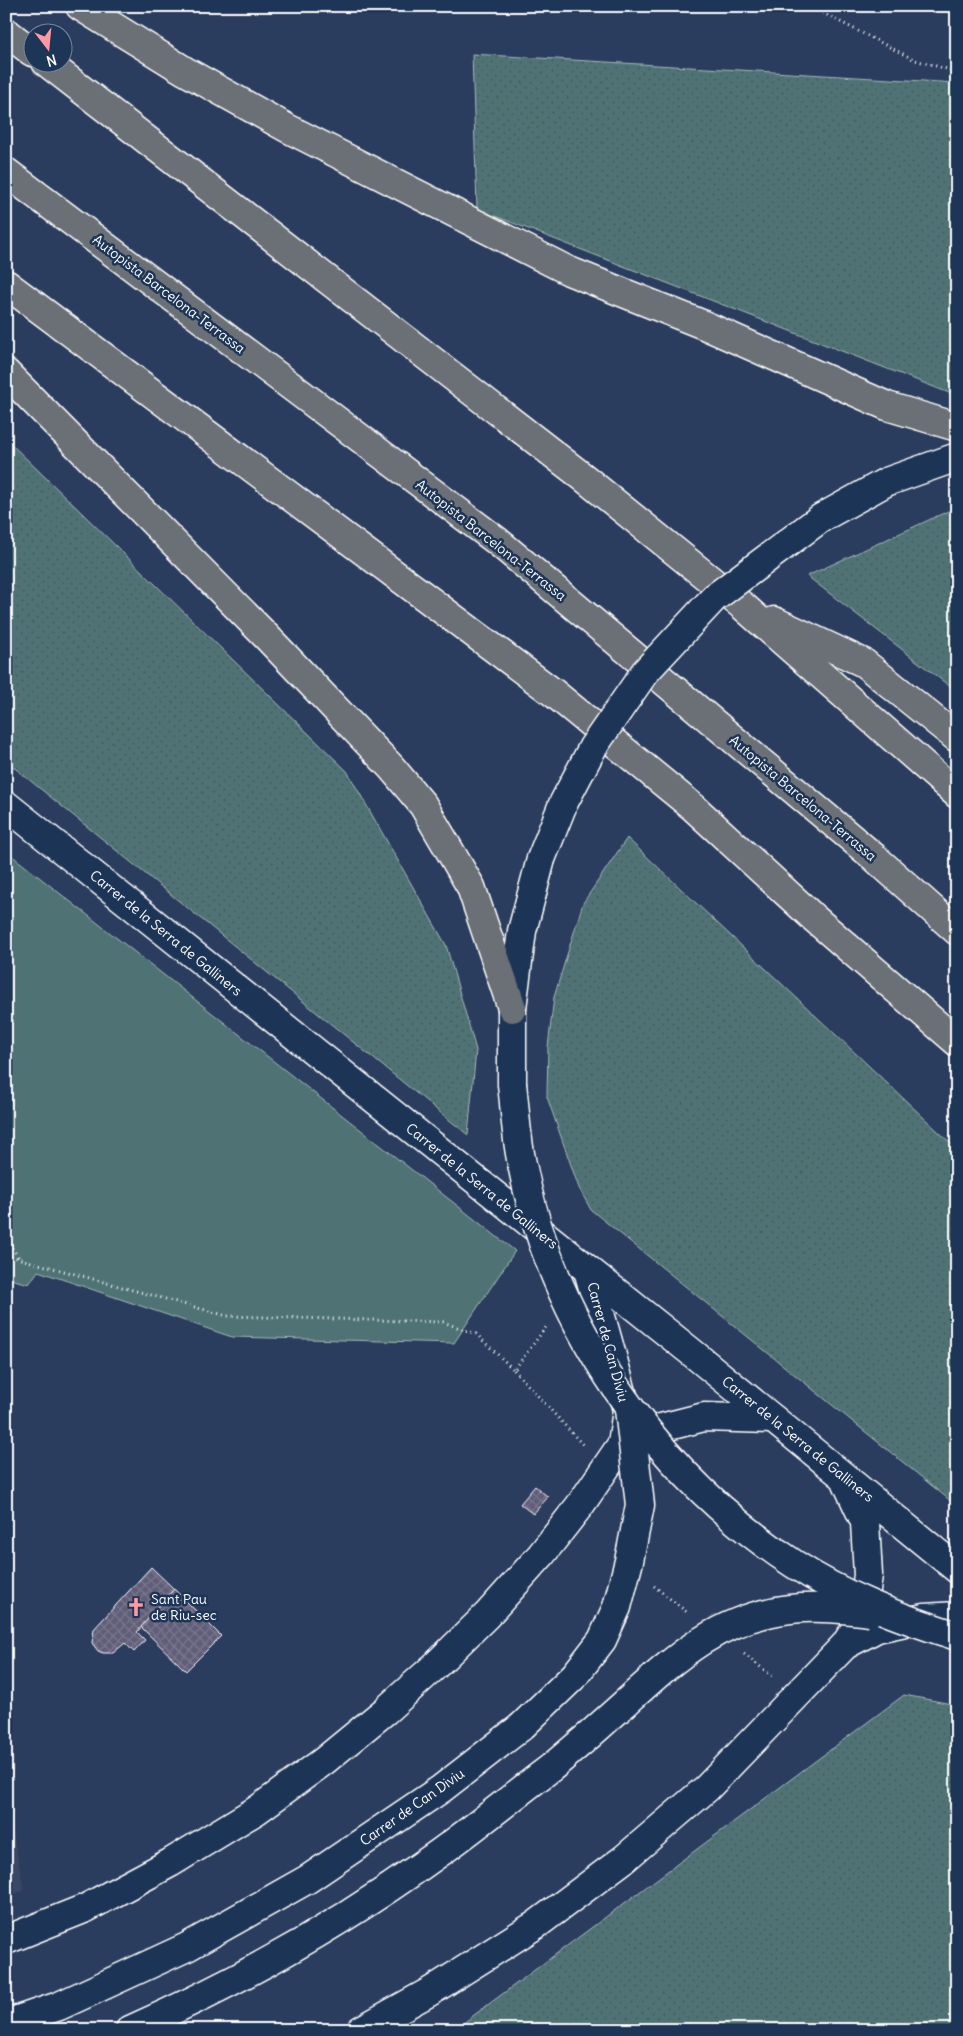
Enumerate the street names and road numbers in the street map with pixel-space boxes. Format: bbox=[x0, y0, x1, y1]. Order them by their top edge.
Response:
street label: Autopista Barcelona-Terrassa bbox=[89, 231, 249, 357]
street label: Autopista Barcelona-Terrassa bbox=[412, 475, 570, 605]
street label: Autopista Barcelona-Terrassa bbox=[726, 731, 880, 865]
street label: Carrer de la Serra de Galliners bbox=[86, 866, 246, 1000]
street label: Carrer de la Serra de Galliners bbox=[402, 1119, 562, 1253]
street label: Carrer de Can Diviu bbox=[583, 1280, 633, 1404]
street label: Carrer de la Serra de Galliners bbox=[718, 1372, 878, 1506]
street label: Carrer de Can Diviu bbox=[356, 1764, 468, 1850]

